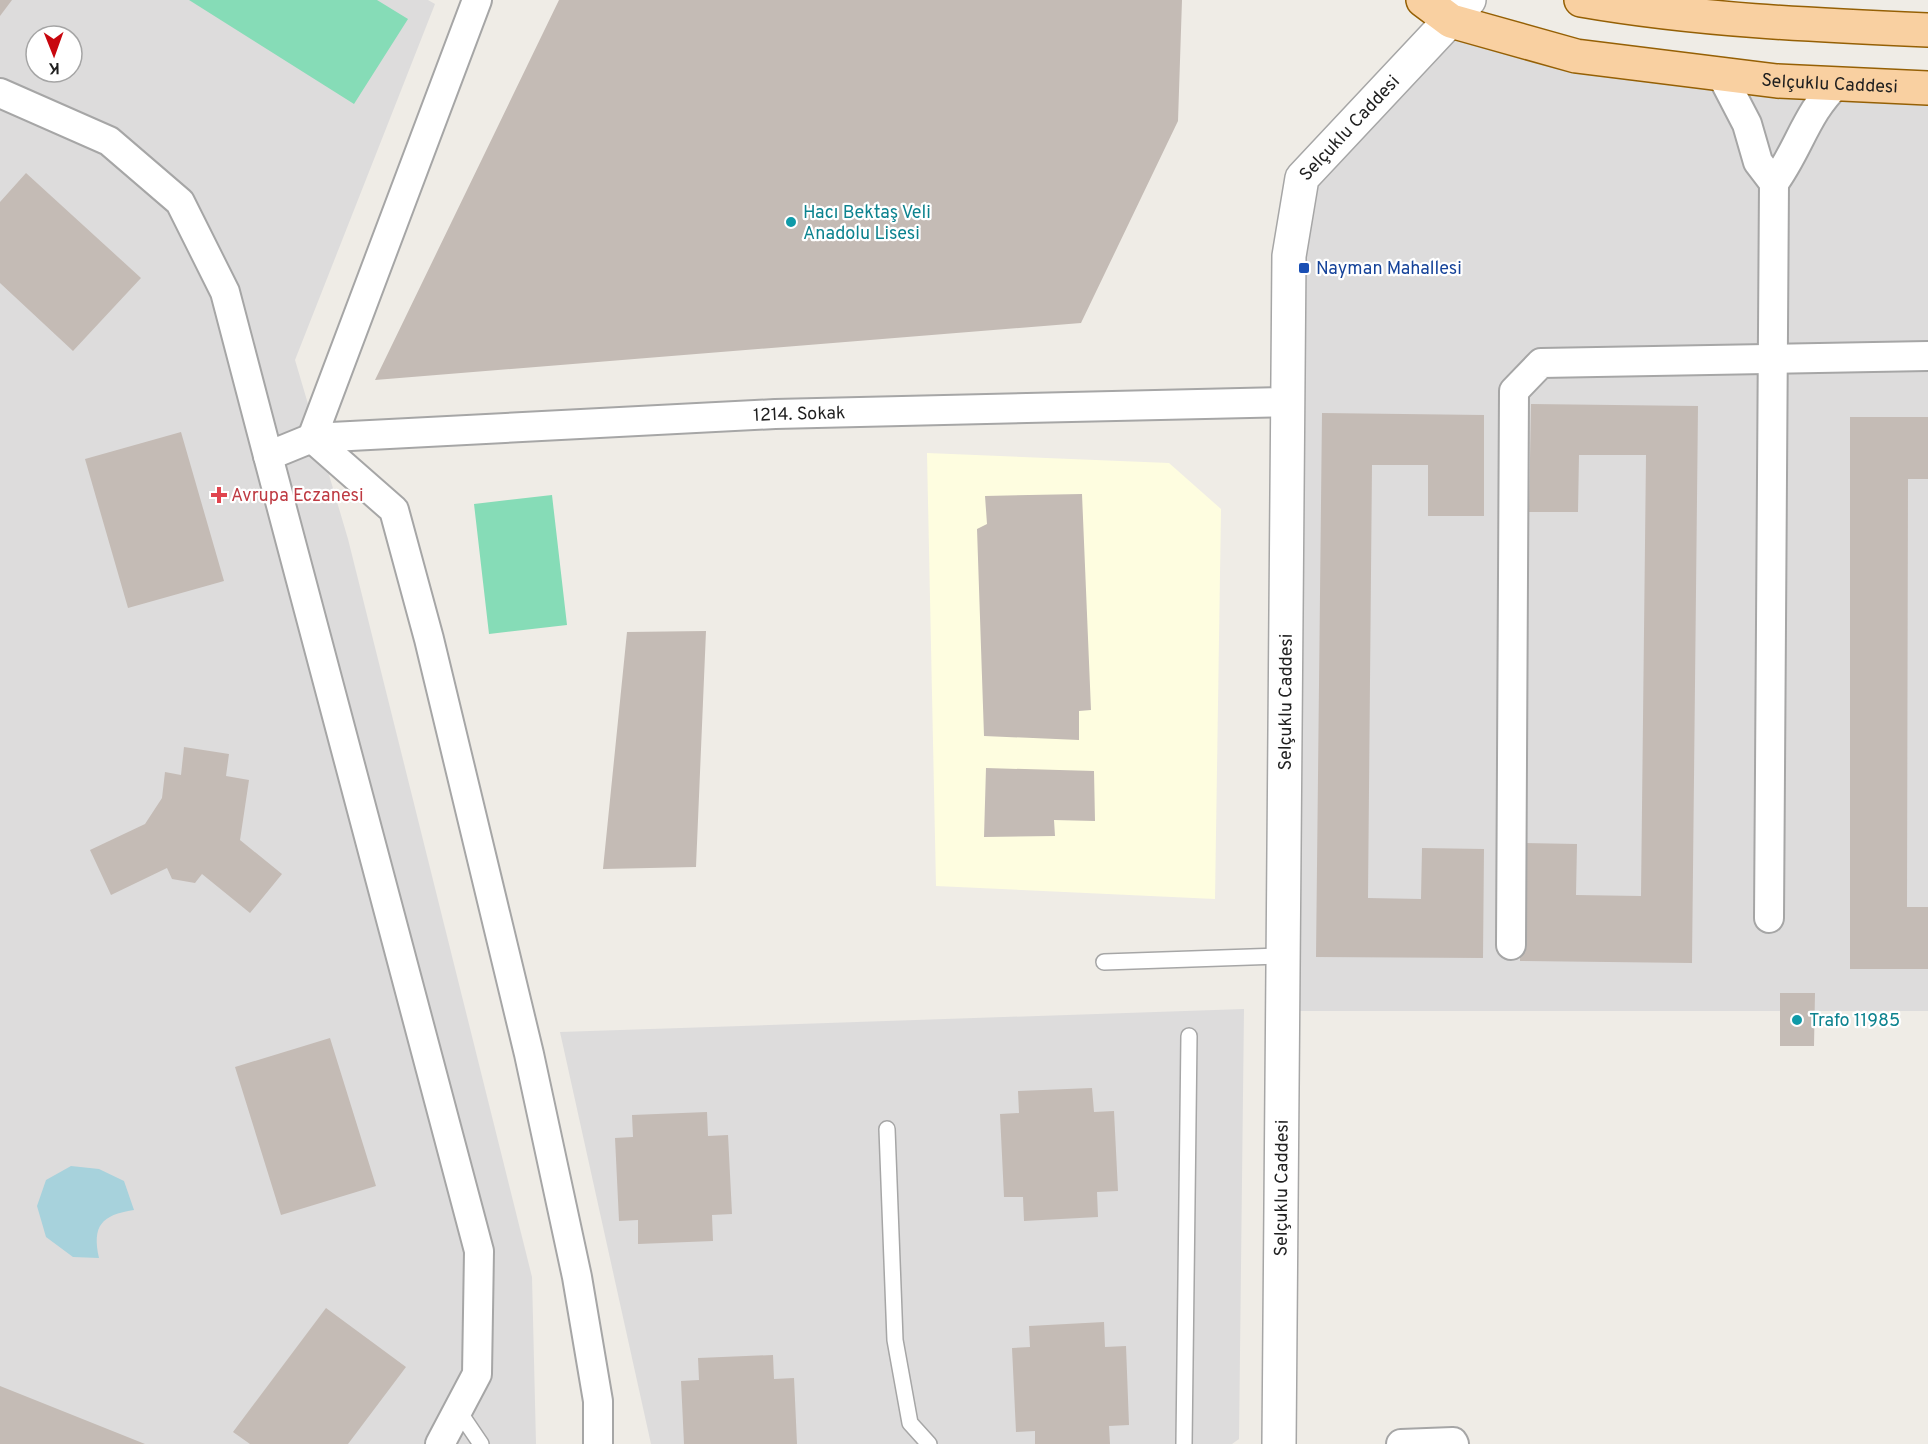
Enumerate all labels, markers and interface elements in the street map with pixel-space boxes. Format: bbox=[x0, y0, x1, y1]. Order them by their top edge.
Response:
north arrow bbox=[24, 24, 84, 84]
text: K bbox=[48, 57, 60, 77]
street label: Selçuklu Caddesi bbox=[1760, 69, 1898, 100]
street label: Selçuklu Caddesi bbox=[1295, 71, 1405, 187]
place label: Hacı Bektaş Veli Anadolu Lisesi bbox=[803, 202, 931, 246]
marker: Hacı Bektaş Veli Anadolu Lisesi bbox=[784, 215, 798, 229]
place label: Nayman Mahallesi bbox=[1316, 258, 1462, 281]
marker: Nayman Mahallesi bbox=[1297, 261, 1311, 275]
street label: 1214. Sokak bbox=[753, 402, 846, 428]
place label: Avrupa Eczanesi bbox=[231, 485, 364, 508]
marker: Avrupa Eczanesi bbox=[212, 488, 226, 502]
street label: Selçuklu Caddesi bbox=[1275, 634, 1299, 770]
place label: Trafo 11985 bbox=[1809, 1010, 1900, 1033]
marker: Trafo 11985 bbox=[1790, 1013, 1804, 1027]
street label: Selçuklu Caddesi bbox=[1271, 1120, 1295, 1256]

